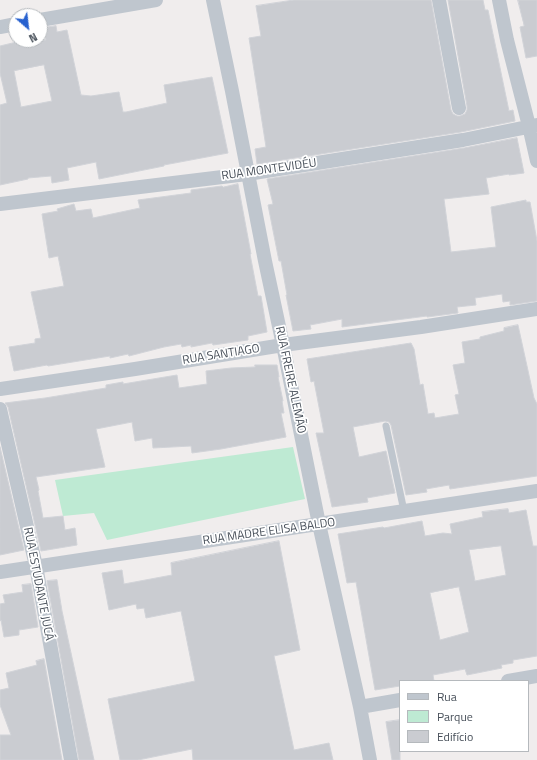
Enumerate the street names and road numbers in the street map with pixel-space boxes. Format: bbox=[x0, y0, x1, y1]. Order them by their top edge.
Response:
street label: RUA MONTEVIDÉU bbox=[221, 156, 317, 184]
street label: RUA FREIRE ALEMÃO bbox=[272, 325, 308, 435]
street label: RUA SANTIAGO bbox=[181, 342, 261, 368]
street label: RUA MADRE ELISA BALDO bbox=[202, 516, 336, 548]
street label: RUA ESTUDANTE JUCÁ bbox=[20, 526, 56, 642]

